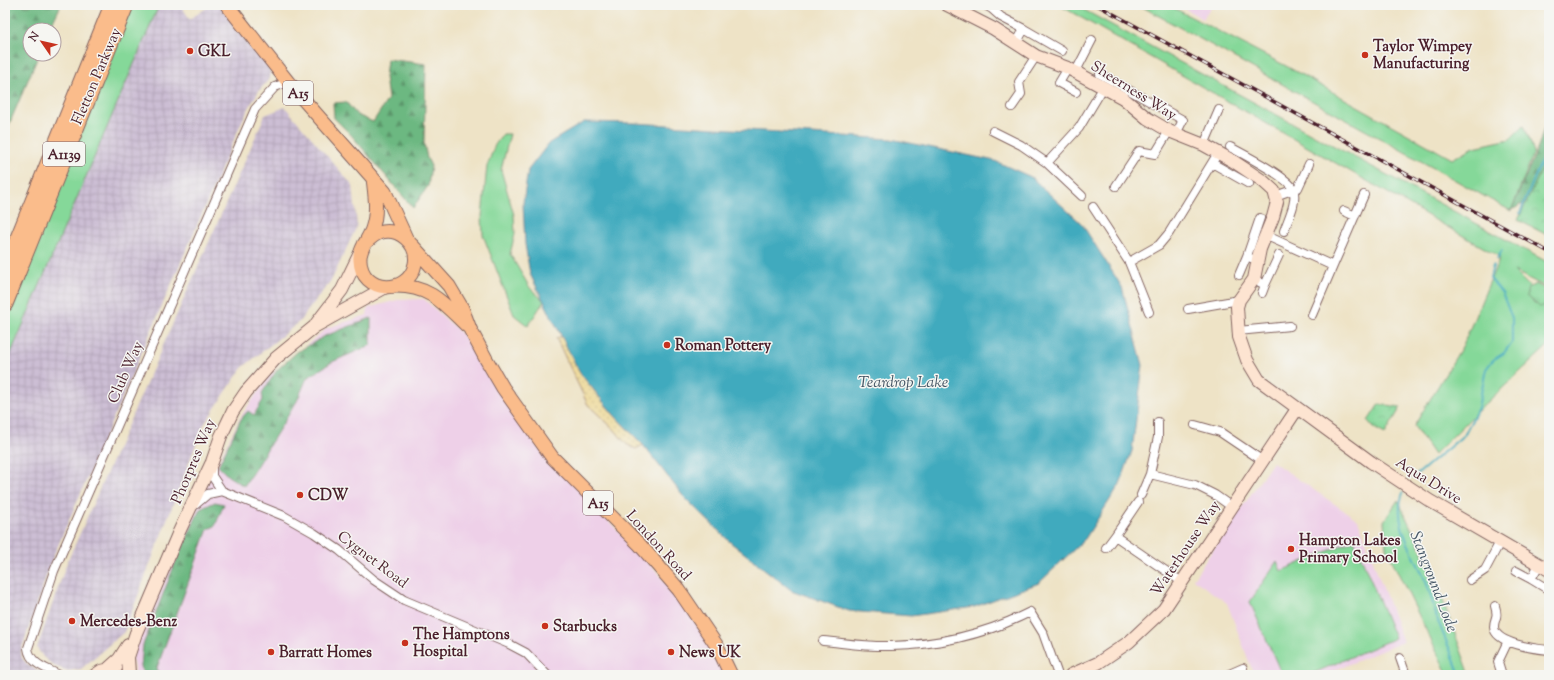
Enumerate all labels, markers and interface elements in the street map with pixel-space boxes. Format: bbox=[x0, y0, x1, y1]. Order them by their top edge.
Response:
north arrow bbox=[22, 22, 62, 62]
street label: Fletton Parkway bbox=[67, 24, 127, 128]
text: N bbox=[25, 29, 44, 46]
place label: Taylor Wimpey Manufacturing bbox=[1373, 37, 1473, 75]
place label: GKL bbox=[198, 42, 231, 63]
marker: GKL bbox=[185, 46, 195, 56]
marker: Taylor Wimpey Manufacturing bbox=[1360, 50, 1370, 60]
street label: Sheerness Way bbox=[1086, 56, 1181, 126]
road number: A15 bbox=[283, 81, 313, 105]
road number: A1139 bbox=[43, 142, 85, 166]
place label: Roman Pottery bbox=[675, 336, 772, 357]
street label: Club Way bbox=[103, 338, 150, 407]
marker: Roman Pottery bbox=[662, 340, 672, 350]
water label: Teardrop Lake bbox=[858, 372, 948, 395]
street label: Phorpres Way bbox=[167, 415, 222, 508]
street label: Aqua Drive bbox=[1391, 453, 1465, 510]
place label: CDW bbox=[308, 486, 349, 507]
marker: CDW bbox=[295, 490, 305, 500]
road number: A15 bbox=[583, 491, 613, 515]
street label: Waterhouse Way bbox=[1146, 496, 1226, 601]
street label: London Road bbox=[621, 506, 696, 586]
street label: Cygnet Road bbox=[332, 527, 412, 594]
water label: Stanground Lode bbox=[1403, 528, 1462, 636]
place label: Hampton Lakes Primary School bbox=[1299, 531, 1401, 569]
marker: Hampton Lakes Primary School bbox=[1286, 544, 1296, 554]
place label: Mercedes-Benz bbox=[80, 612, 178, 633]
marker: Mercedes-Benz bbox=[67, 616, 77, 626]
place label: Starbucks bbox=[553, 617, 617, 638]
marker: Starbucks bbox=[540, 621, 550, 631]
place label: The Hamptons Hospital bbox=[413, 625, 510, 663]
marker: The Hamptons Hospital bbox=[400, 638, 410, 648]
place label: Barratt Homes bbox=[279, 643, 372, 664]
place label: News UK bbox=[679, 643, 741, 664]
marker: Barratt Homes bbox=[266, 647, 276, 657]
marker: News UK bbox=[666, 647, 676, 657]

